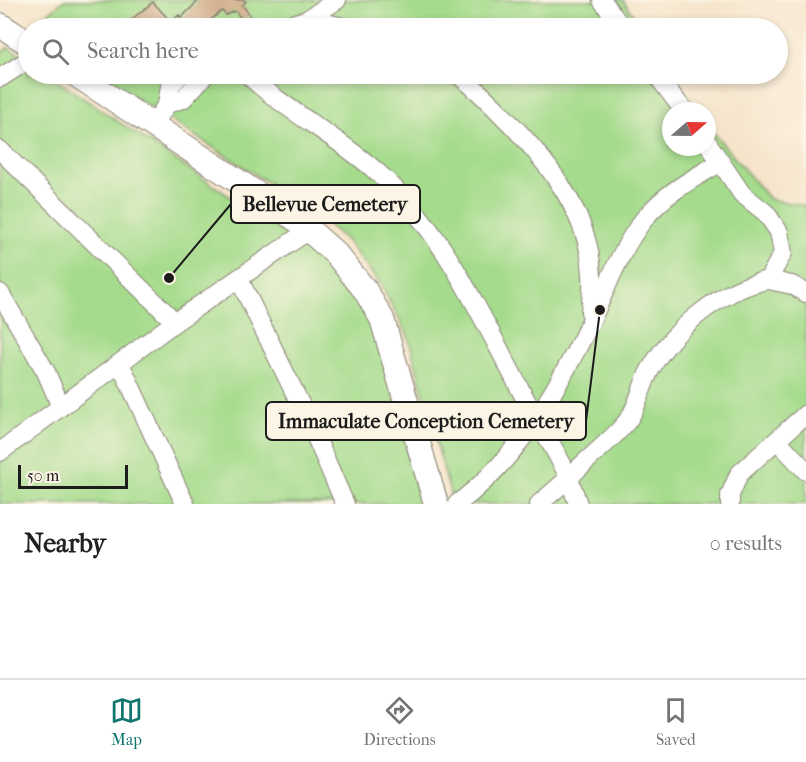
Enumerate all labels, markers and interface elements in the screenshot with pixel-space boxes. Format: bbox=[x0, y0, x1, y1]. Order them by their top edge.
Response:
search box bbox=[18, 18, 788, 84]
icon: search bbox=[39, 35, 72, 68]
text: Search here bbox=[87, 38, 199, 64]
north arrow bbox=[662, 102, 716, 156]
callout: Bellevue Cemetery bbox=[231, 185, 420, 223]
text: Bellevue Cemetery bbox=[243, 193, 409, 216]
callout: Immaculate Conception Cemetery bbox=[266, 402, 586, 440]
text: Immaculate Conception Cemetery bbox=[278, 410, 575, 433]
scale bar bbox=[18, 462, 128, 490]
text: 50 m bbox=[27, 466, 59, 485]
text: Nearby bbox=[24, 528, 106, 559]
text: 0 results bbox=[710, 532, 782, 555]
tab: Map bbox=[110, 694, 143, 749]
tab: Directions bbox=[364, 694, 436, 749]
tab: Saved bbox=[656, 694, 696, 749]

